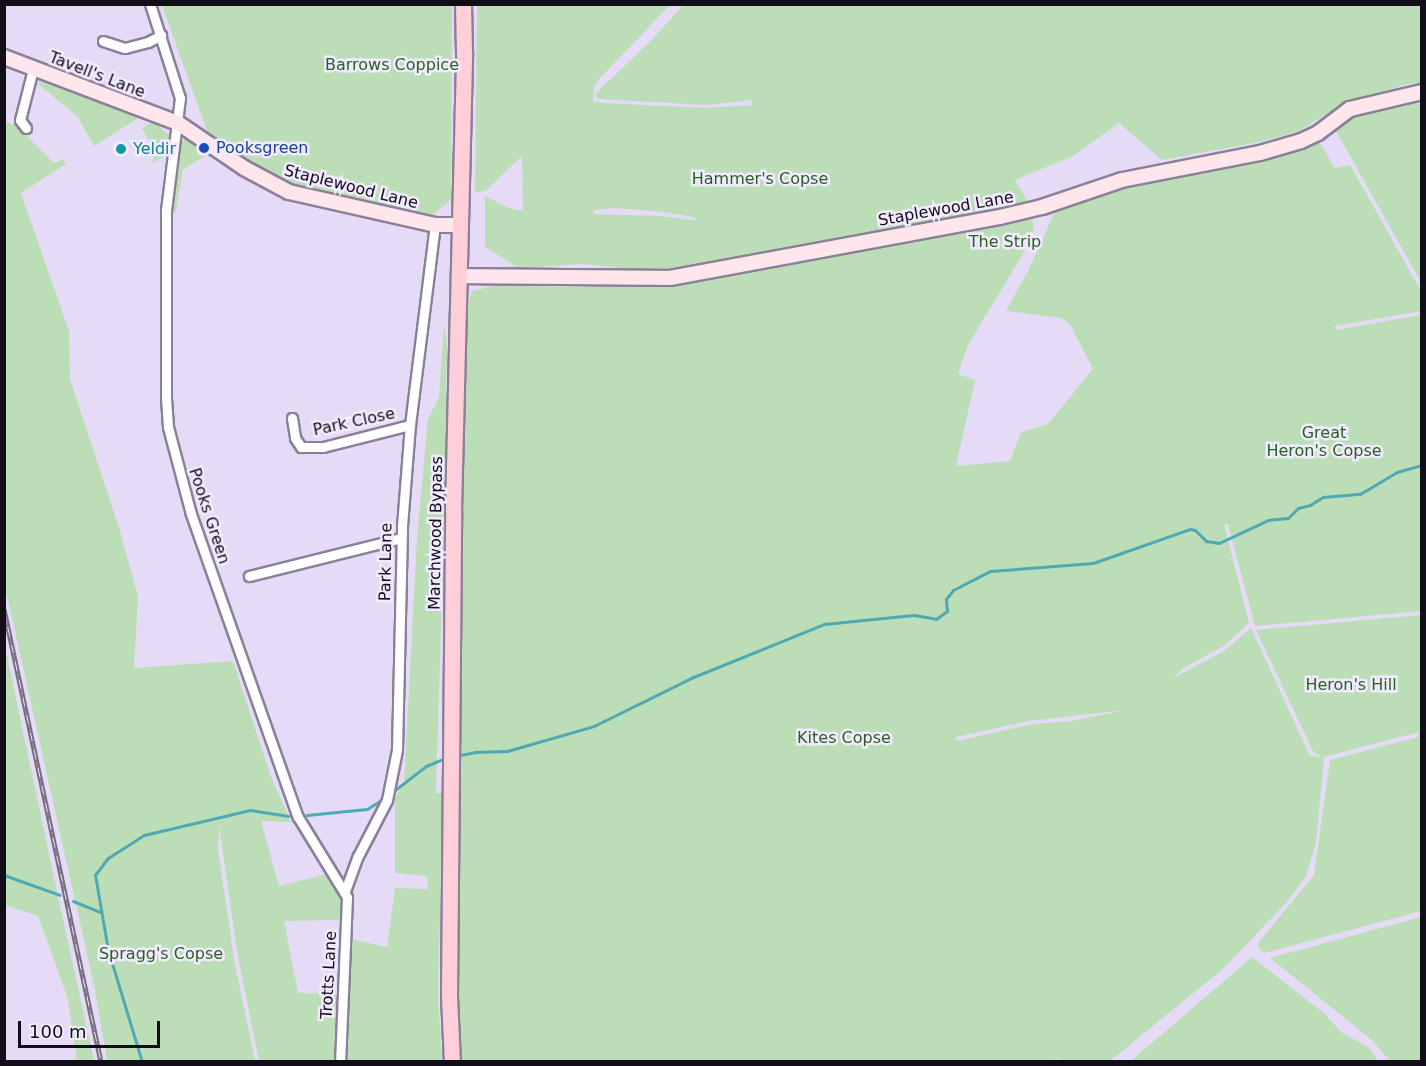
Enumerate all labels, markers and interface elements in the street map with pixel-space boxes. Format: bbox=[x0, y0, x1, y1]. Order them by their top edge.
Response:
street label: Tavell's Lane bbox=[46, 48, 148, 102]
park label: Barrows Coppice bbox=[325, 55, 459, 75]
place label: Pooksgreen bbox=[216, 138, 308, 158]
place label: Yeldir bbox=[133, 139, 176, 159]
marker: Pooksgreen bbox=[197, 141, 211, 155]
marker: Yeldir bbox=[114, 142, 128, 156]
street label: Staplewood Lane bbox=[282, 161, 420, 213]
park label: Hammer's Copse bbox=[692, 169, 828, 189]
street label: Staplewood Lane bbox=[877, 188, 1015, 230]
park label: The Strip bbox=[969, 232, 1041, 252]
street label: Park Close bbox=[311, 404, 397, 440]
park label: Great Heron's Copse bbox=[1266, 423, 1382, 461]
street label: Marchwood Bypass bbox=[425, 456, 447, 610]
street label: Pooks Green bbox=[184, 466, 234, 566]
street label: Park Lane bbox=[376, 523, 396, 601]
park label: Heron's Hill bbox=[1305, 675, 1397, 695]
park label: Kites Copse bbox=[797, 728, 891, 748]
street label: Trotts Lane bbox=[317, 931, 341, 1019]
park label: Spragg's Copse bbox=[99, 944, 223, 964]
scale bar bbox=[21, 1009, 164, 1047]
text: 100 m bbox=[29, 1021, 87, 1042]

